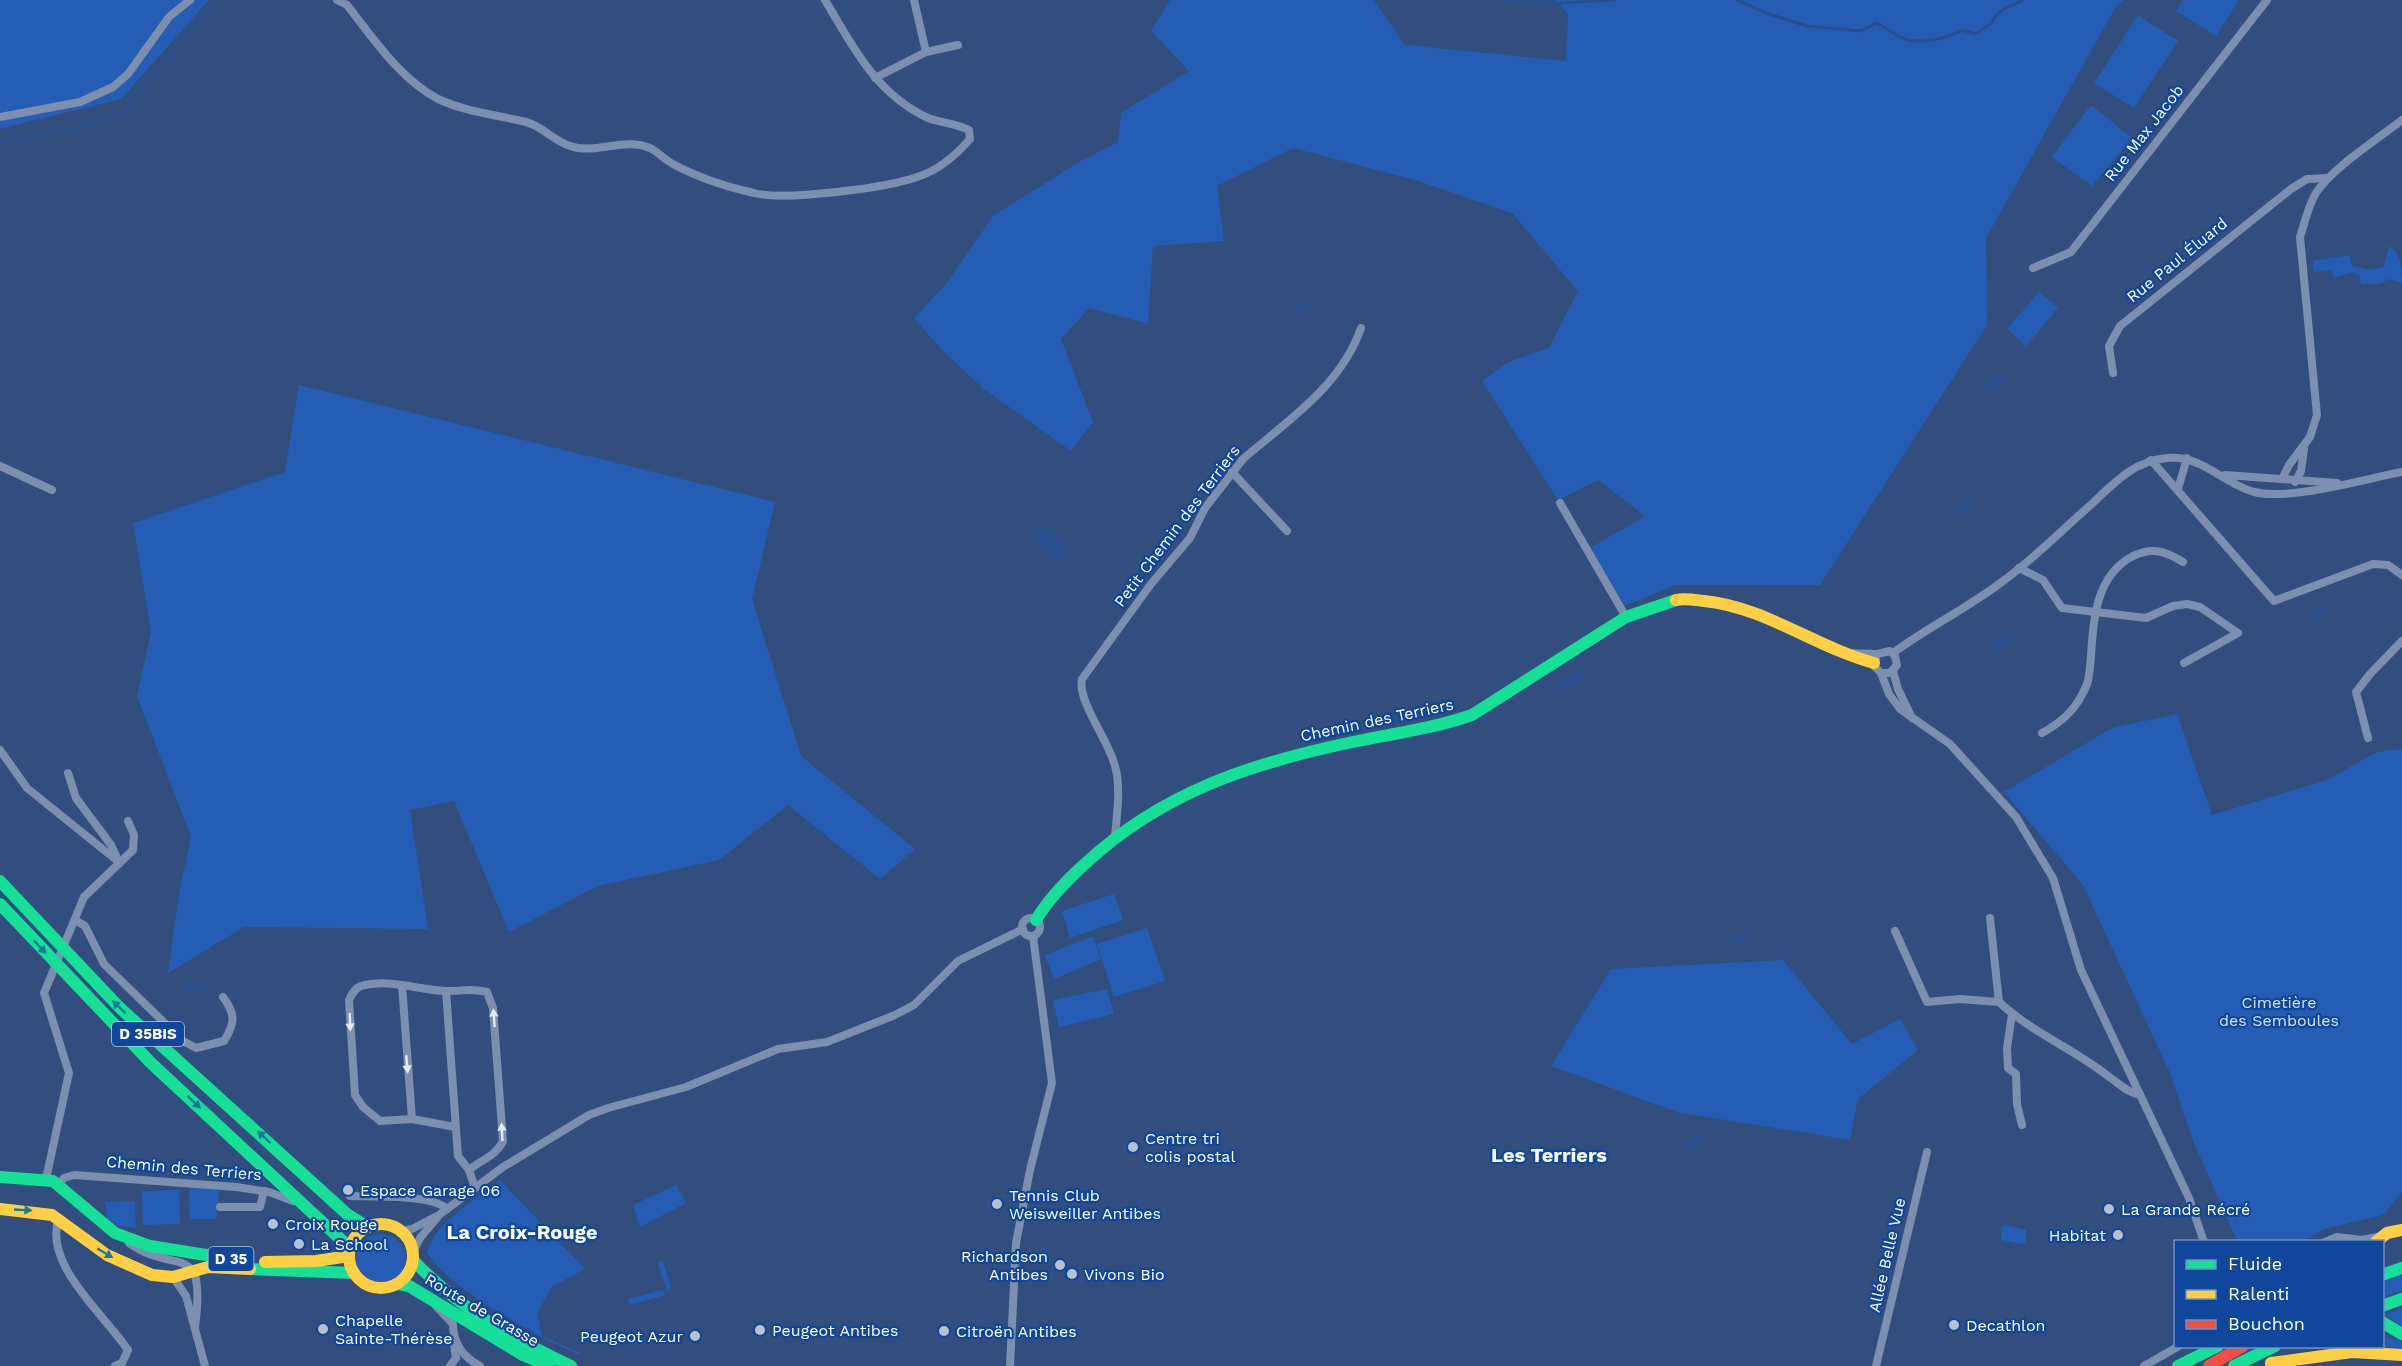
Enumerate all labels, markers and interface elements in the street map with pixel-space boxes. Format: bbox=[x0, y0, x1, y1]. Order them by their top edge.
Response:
street label: Rue Max Jacob bbox=[2100, 81, 2188, 185]
street label: Rue Paul Éluard bbox=[2123, 214, 2231, 306]
street label: Petit Chemin des Terriers bbox=[1110, 441, 1244, 611]
street label: Chemin des Terriers bbox=[1299, 694, 1455, 746]
one-way arrow bbox=[32, 940, 46, 954]
park label: Cimetière des Semboules bbox=[2219, 993, 2339, 1030]
one-way arrow bbox=[112, 1000, 127, 1014]
one-way arrow bbox=[489, 1009, 498, 1028]
one-way arrow bbox=[345, 1012, 355, 1031]
road number: D 35BIS bbox=[112, 1022, 184, 1046]
one-way arrow bbox=[402, 1054, 411, 1073]
one-way arrow bbox=[186, 1095, 200, 1109]
one-way arrow bbox=[497, 1122, 506, 1141]
place label: Centre tri colis postal bbox=[1145, 1129, 1235, 1166]
one-way arrow bbox=[257, 1130, 272, 1144]
marker: Centre tri colis postal bbox=[1126, 1140, 1140, 1154]
district label: Les Terriers bbox=[1491, 1143, 1607, 1167]
street label: Chemin des Terriers bbox=[105, 1152, 263, 1184]
place label: Espace Garage 06 bbox=[360, 1181, 500, 1200]
marker: Espace Garage 06 bbox=[341, 1183, 355, 1197]
place label: Tennis Club Weisweiller Antibes bbox=[1009, 1186, 1161, 1223]
street label: Allée Belle Vue bbox=[1865, 1196, 1909, 1314]
marker: Tennis Club Weisweiller Antibes bbox=[990, 1197, 1004, 1211]
place label: La Grande Récré bbox=[2121, 1200, 2250, 1219]
marker: La Grande Récré bbox=[2102, 1202, 2116, 1216]
one-way arrow bbox=[13, 1206, 32, 1215]
place label: Croix Rouge bbox=[285, 1215, 377, 1234]
marker: Croix Rouge bbox=[266, 1217, 280, 1231]
district label: La Croix-Rouge bbox=[447, 1220, 597, 1244]
place label: Habitat bbox=[2049, 1226, 2106, 1245]
marker: Habitat bbox=[2111, 1228, 2125, 1242]
place label: La School bbox=[311, 1235, 388, 1254]
marker: La School bbox=[292, 1237, 306, 1251]
legend bbox=[2174, 1240, 2384, 1348]
road number: D 35 bbox=[208, 1247, 254, 1271]
place label: Richardson Antibes bbox=[961, 1247, 1048, 1284]
one-way arrow bbox=[97, 1248, 113, 1259]
text: Fluide bbox=[2228, 1253, 2282, 1274]
marker: Richardson Antibes bbox=[1053, 1258, 1067, 1272]
place label: Vivons Bio bbox=[1084, 1265, 1165, 1284]
marker: Vivons Bio bbox=[1065, 1267, 1079, 1281]
street label: Route de Grasse bbox=[421, 1270, 543, 1350]
text: Ralenti bbox=[2228, 1283, 2289, 1304]
place label: Chapelle Sainte-Thérèse bbox=[335, 1311, 452, 1348]
text: Bouchon bbox=[2228, 1313, 2305, 1334]
place label: Decathlon bbox=[1966, 1316, 2045, 1335]
marker: Decathlon bbox=[1947, 1318, 1961, 1332]
place label: Peugeot Antibes bbox=[772, 1321, 898, 1340]
marker: Chapelle Sainte-Thérèse bbox=[316, 1322, 330, 1336]
place label: Citroën Antibes bbox=[956, 1322, 1077, 1341]
marker: Peugeot Antibes bbox=[753, 1323, 767, 1337]
marker: Citroën Antibes bbox=[937, 1324, 951, 1338]
place label: Peugeot Azur bbox=[580, 1327, 683, 1346]
marker: Peugeot Azur bbox=[688, 1329, 702, 1343]

